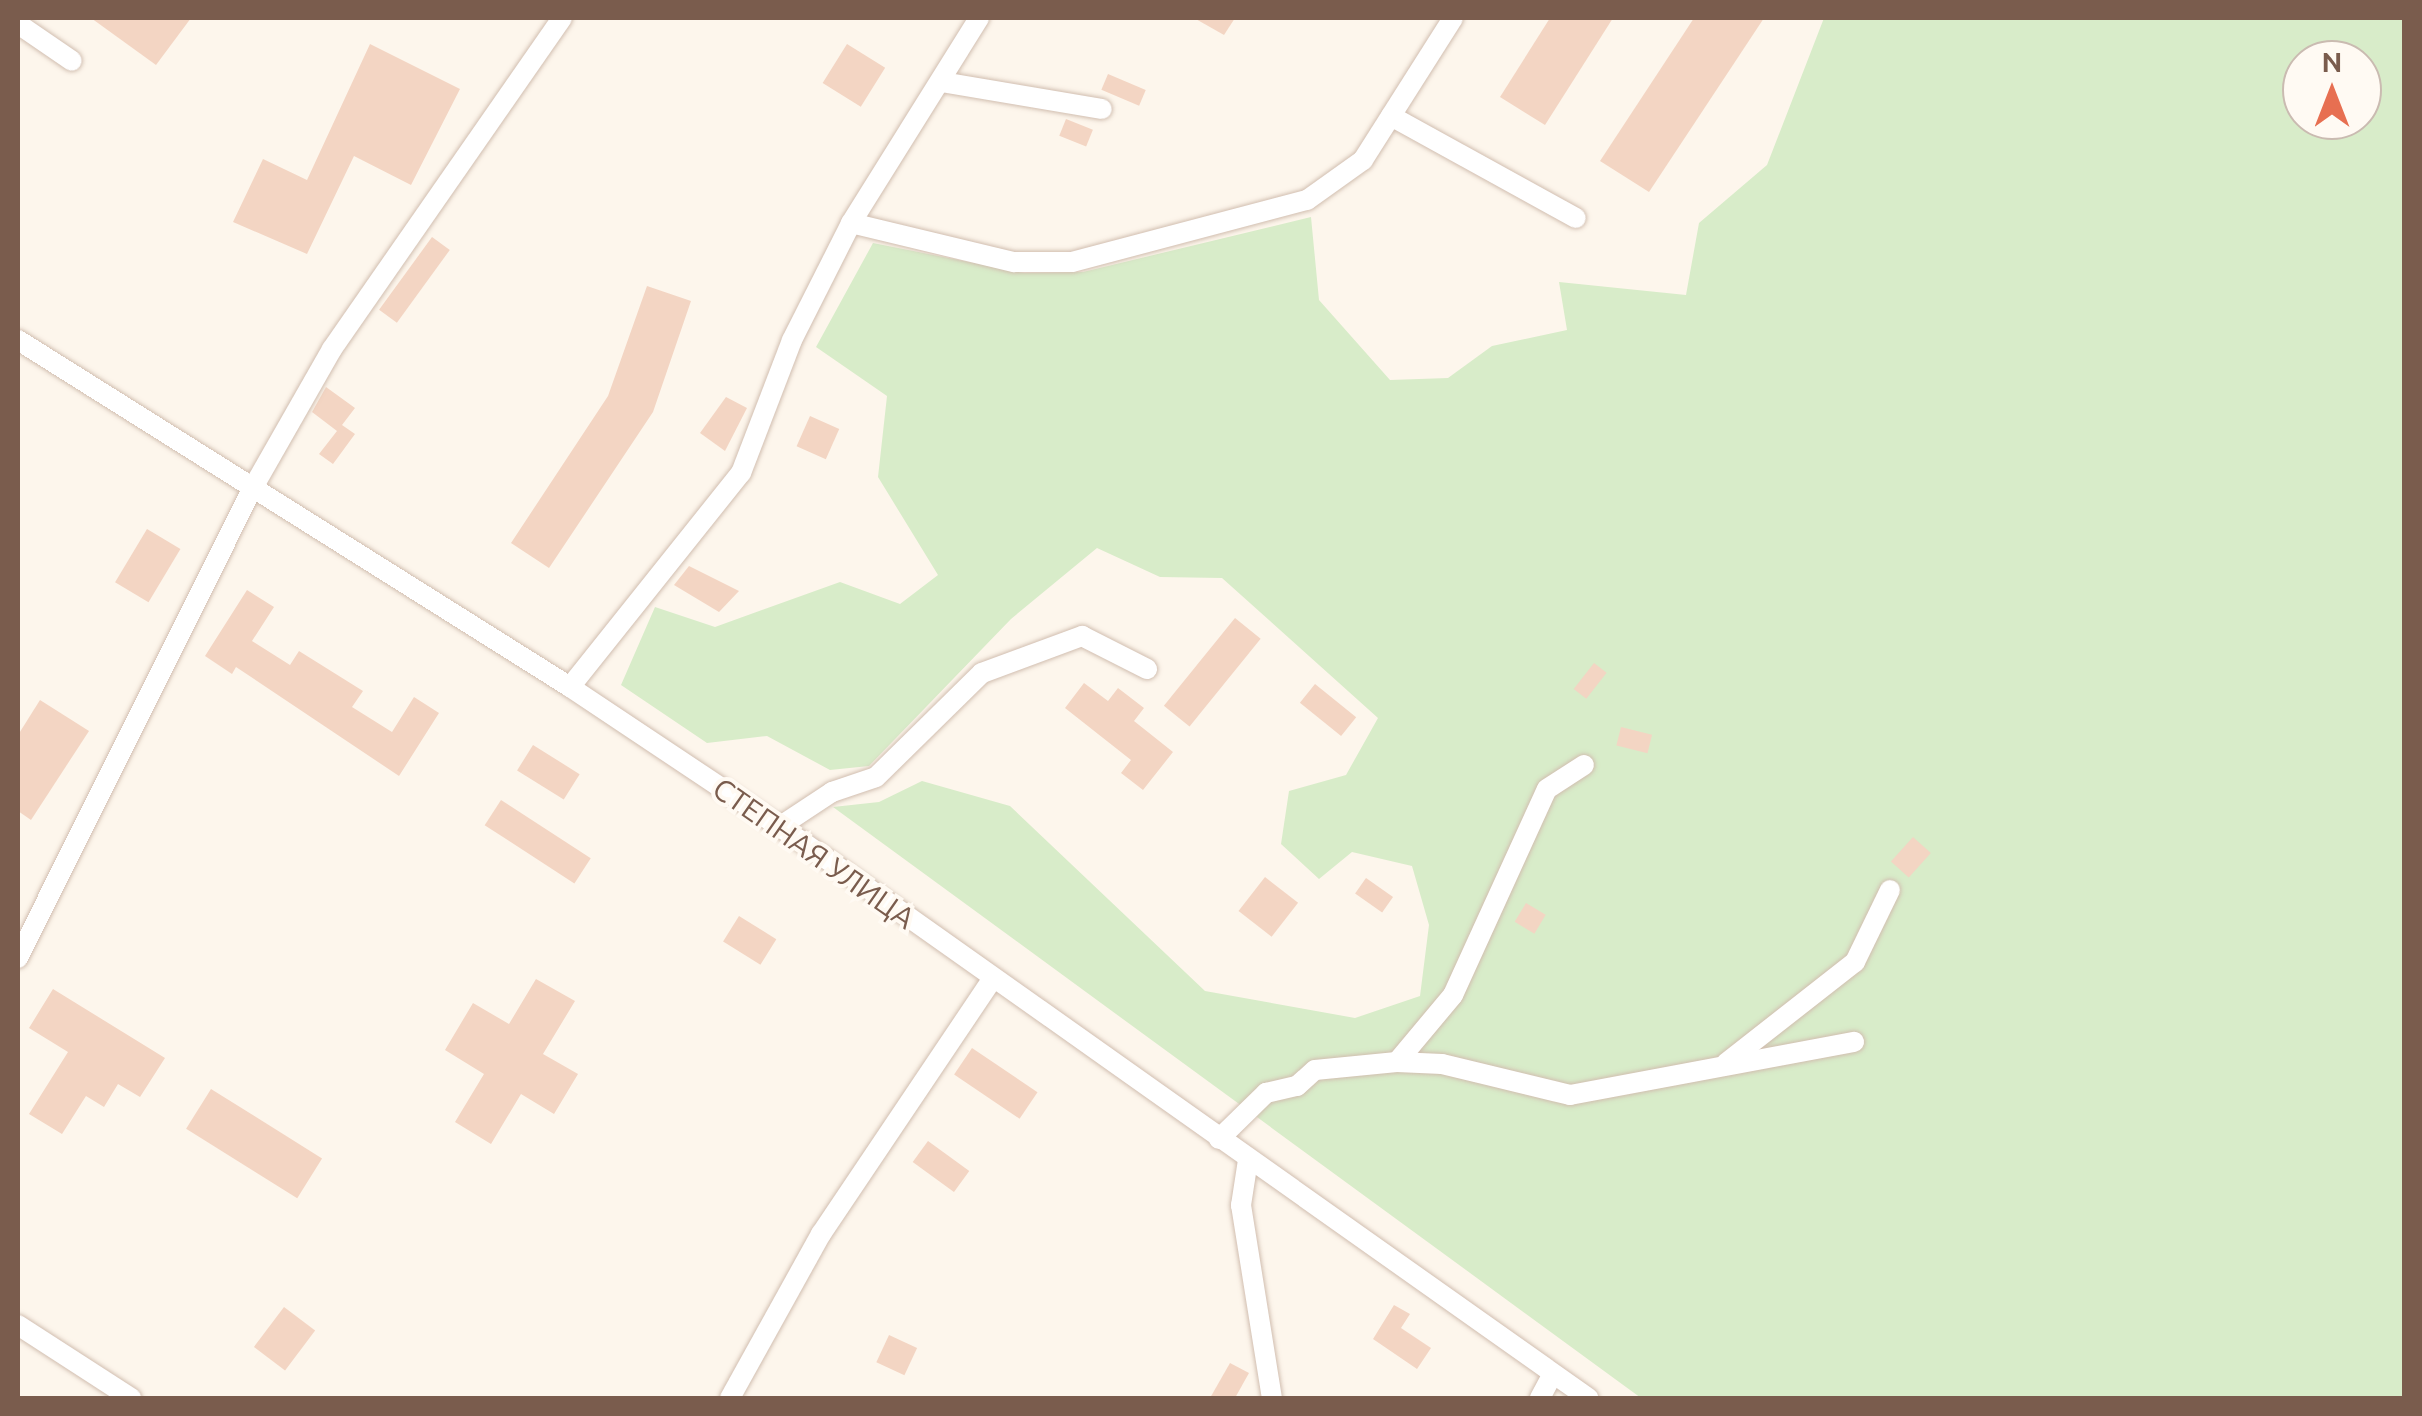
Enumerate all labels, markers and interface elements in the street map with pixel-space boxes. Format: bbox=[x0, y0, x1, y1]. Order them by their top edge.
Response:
north arrow bbox=[2282, 40, 2382, 140]
text: N bbox=[2322, 46, 2342, 77]
street label: СТЕПНАЯ УЛИЦА bbox=[706, 770, 922, 936]

